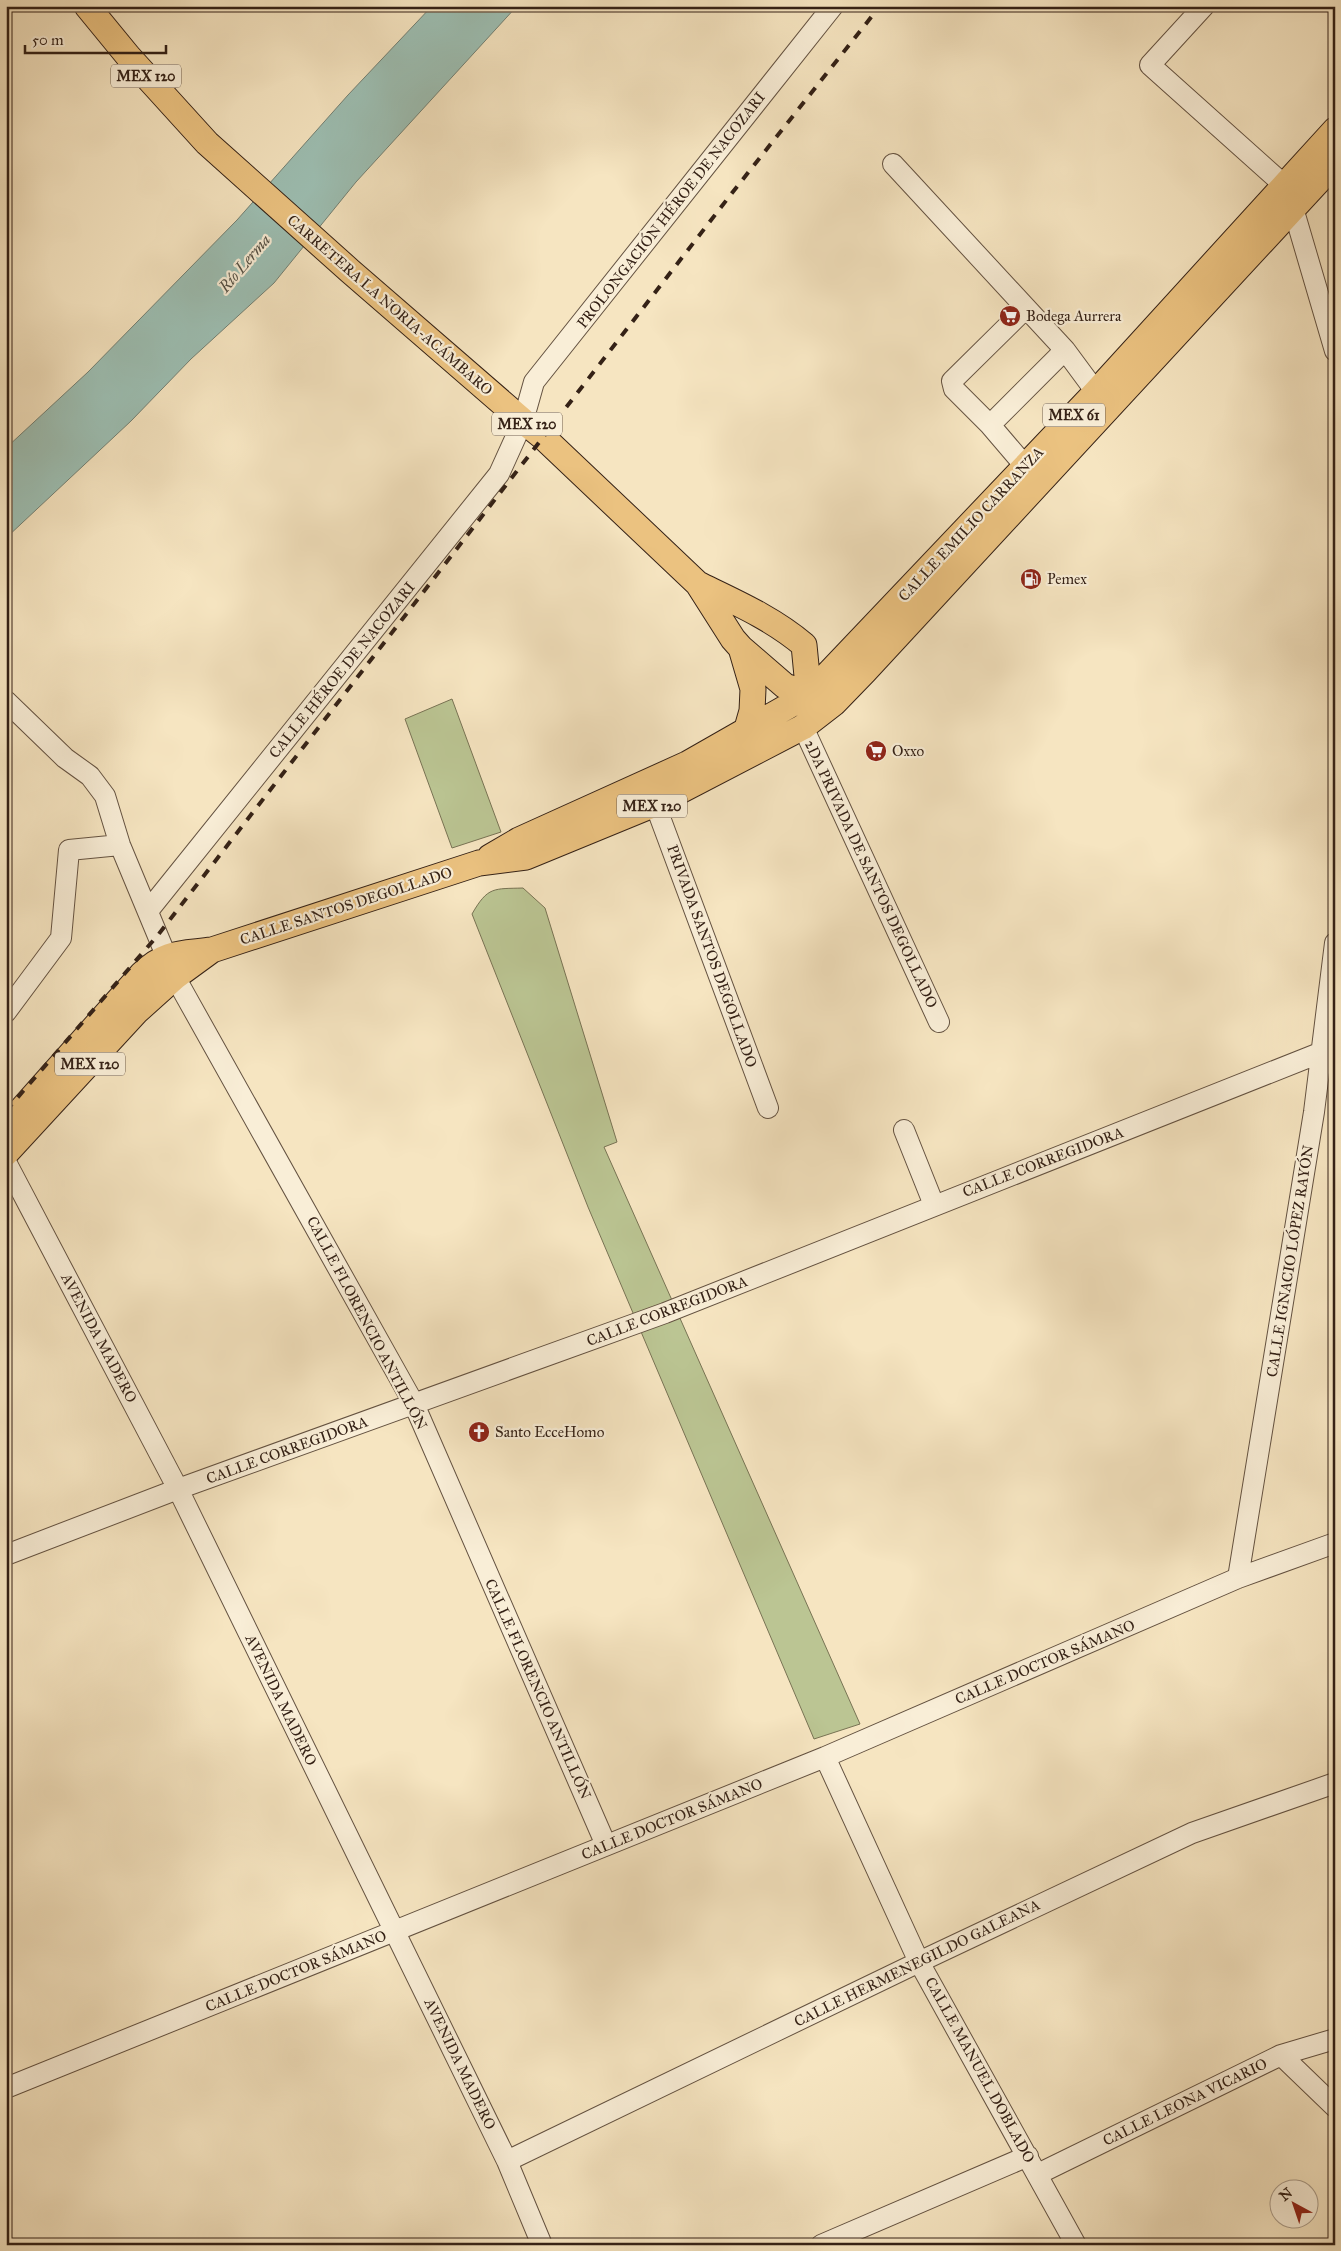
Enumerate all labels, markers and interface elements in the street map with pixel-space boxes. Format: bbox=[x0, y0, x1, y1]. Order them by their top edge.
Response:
scale bar bbox=[25, 22, 166, 54]
text: 50 m bbox=[32, 31, 64, 49]
road number: MEX 120 bbox=[111, 64, 181, 88]
street label: PROLONGACIÓN HÉROE DE NACOZARI bbox=[572, 88, 769, 332]
street label: CARRETERA LA NORIA-ACÁMBARO bbox=[284, 210, 497, 399]
water label: Río Lerma bbox=[214, 230, 274, 297]
supermarket icon: Bodega Aurrera bbox=[998, 304, 1022, 328]
place label: Bodega Aurrera bbox=[1026, 307, 1122, 325]
road number: MEX 61 bbox=[1043, 404, 1105, 426]
road number: MEX 120 bbox=[492, 412, 562, 436]
street label: CALLE EMILIO CARRANZA bbox=[895, 443, 1047, 605]
fuel station icon: Pemex bbox=[1019, 567, 1043, 591]
place label: Pemex bbox=[1047, 570, 1087, 588]
street label: CALLE HÉROE DE NACOZARI bbox=[264, 578, 419, 762]
street label: 2DA PRIVADA DE SANTOS DEGOLLADO bbox=[801, 737, 941, 1011]
supermarket icon: Oxxo bbox=[864, 739, 888, 763]
place label: Oxxo bbox=[892, 742, 925, 760]
road number: MEX 120 bbox=[617, 794, 687, 818]
street label: PRIVADA SANTOS DEGOLLADO bbox=[663, 842, 761, 1070]
street label: CALLE SANTOS DEGOLLADO bbox=[238, 863, 454, 949]
road number: MEX 120 bbox=[55, 1052, 125, 1076]
street label: CALLE CORREGIDORA bbox=[960, 1123, 1126, 1201]
street label: CALLE IGNACIO LÓPEZ RAYÓN bbox=[1262, 1143, 1317, 1378]
street label: CALLE FLORENCIO ANTILLÓN bbox=[303, 1213, 432, 1433]
street label: AVENIDA MADERO bbox=[57, 1269, 141, 1406]
street label: CALLE CORREGIDORA bbox=[584, 1272, 750, 1350]
street label: CALLE CORREGIDORA bbox=[204, 1412, 370, 1488]
church icon: Santo EcceHomo bbox=[467, 1420, 491, 1444]
place label: Santo EcceHomo bbox=[495, 1423, 605, 1441]
street label: CALLE FLORENCIO ANTILLÓN bbox=[481, 1576, 596, 1802]
street label: CALLE DOCTOR SÁMANO bbox=[952, 1615, 1138, 1708]
street label: AVENIDA MADERO bbox=[241, 1631, 321, 1769]
street label: CALLE DOCTOR SÁMANO bbox=[578, 1773, 765, 1864]
street label: CALLE HERMENEGILDO GALEANA bbox=[791, 1895, 1043, 2031]
street label: CALLE DOCTOR SÁMANO bbox=[202, 1925, 389, 2016]
street label: CALLE MANUEL DOBLADO bbox=[921, 1974, 1039, 2166]
street label: AVENIDA MADERO bbox=[420, 1995, 500, 2133]
street label: CALLE LEONA VICARIO bbox=[1100, 2054, 1270, 2150]
north arrow bbox=[1268, 2178, 1318, 2228]
text: N bbox=[1276, 2184, 1296, 2205]

